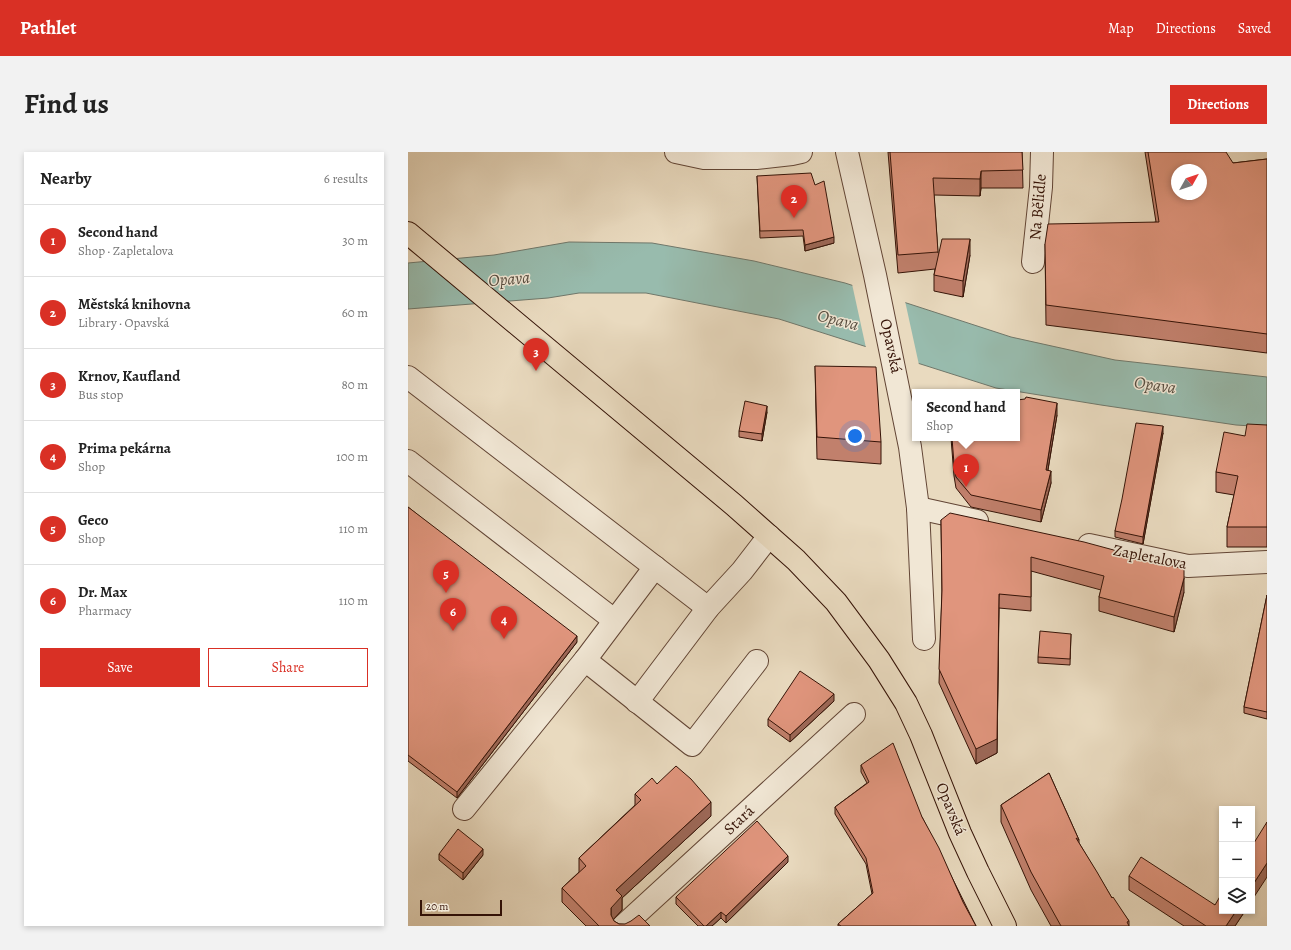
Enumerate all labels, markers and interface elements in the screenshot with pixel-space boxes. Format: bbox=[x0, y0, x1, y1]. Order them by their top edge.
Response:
text: Pathlet bbox=[20, 15, 76, 41]
text: Map bbox=[1108, 19, 1134, 38]
text: Directions bbox=[1156, 19, 1216, 38]
text: Saved bbox=[1238, 19, 1271, 38]
text: Find us bbox=[24, 85, 109, 123]
button: Directions bbox=[1170, 85, 1267, 124]
north arrow bbox=[1171, 164, 1207, 200]
text: Nearby bbox=[40, 167, 91, 190]
text: 6 results bbox=[324, 170, 368, 187]
street label: Na Bělidle bbox=[1024, 173, 1052, 241]
pin: 2 bbox=[781, 185, 807, 218]
text: Second hand bbox=[78, 222, 158, 242]
text: 1 bbox=[51, 232, 55, 249]
text: 30 m bbox=[342, 232, 368, 249]
text: Shop · Zapletalova bbox=[78, 242, 174, 259]
water label: Opava bbox=[487, 266, 531, 292]
text: Městská knihovna bbox=[78, 294, 191, 314]
text: 2 bbox=[50, 304, 56, 321]
text: 60 m bbox=[342, 304, 368, 321]
water label: Opava bbox=[815, 304, 861, 336]
text: Library · Opavská bbox=[78, 314, 169, 331]
street label: Opavská bbox=[874, 317, 908, 376]
pin: 3 bbox=[523, 338, 549, 371]
text: Krnov, Kaufland bbox=[78, 366, 180, 386]
water label: Opava bbox=[1133, 371, 1177, 399]
text: 3 bbox=[50, 376, 56, 393]
text: 80 m bbox=[341, 376, 368, 393]
text: Bus stop bbox=[78, 386, 123, 403]
popup bbox=[912, 389, 1020, 441]
text: Second hand bbox=[926, 397, 1006, 417]
text: Shop bbox=[926, 417, 953, 434]
your location bbox=[845, 426, 865, 446]
text: Prima pekárna bbox=[78, 438, 171, 458]
text: 4 bbox=[50, 448, 56, 465]
text: 100 m bbox=[336, 448, 368, 465]
pin: 1 bbox=[953, 454, 979, 487]
text: Shop bbox=[78, 458, 105, 475]
text: Geco bbox=[78, 510, 109, 530]
text: 5 bbox=[50, 520, 56, 537]
text: 110 m bbox=[339, 520, 368, 537]
text: Shop bbox=[78, 530, 105, 547]
street label: Zapletalova bbox=[1111, 539, 1189, 575]
pin: 5 bbox=[433, 560, 459, 593]
text: Dr. Max bbox=[78, 582, 127, 602]
text: 6 bbox=[50, 592, 56, 609]
text: 110 m bbox=[339, 592, 368, 609]
pin: 6 bbox=[440, 598, 466, 631]
text: Pharmacy bbox=[78, 602, 131, 619]
pin: 4 bbox=[491, 606, 517, 639]
button: Save bbox=[40, 648, 200, 687]
button: Share bbox=[208, 648, 368, 687]
street label: Opavská bbox=[930, 779, 972, 839]
street label: Stará bbox=[719, 800, 760, 840]
map controls bbox=[1219, 806, 1255, 914]
button: + bbox=[1219, 806, 1255, 842]
button: − bbox=[1219, 842, 1255, 878]
button: layers bbox=[1219, 878, 1255, 914]
scale bar bbox=[420, 898, 502, 917]
text: 20 m bbox=[426, 899, 448, 914]

